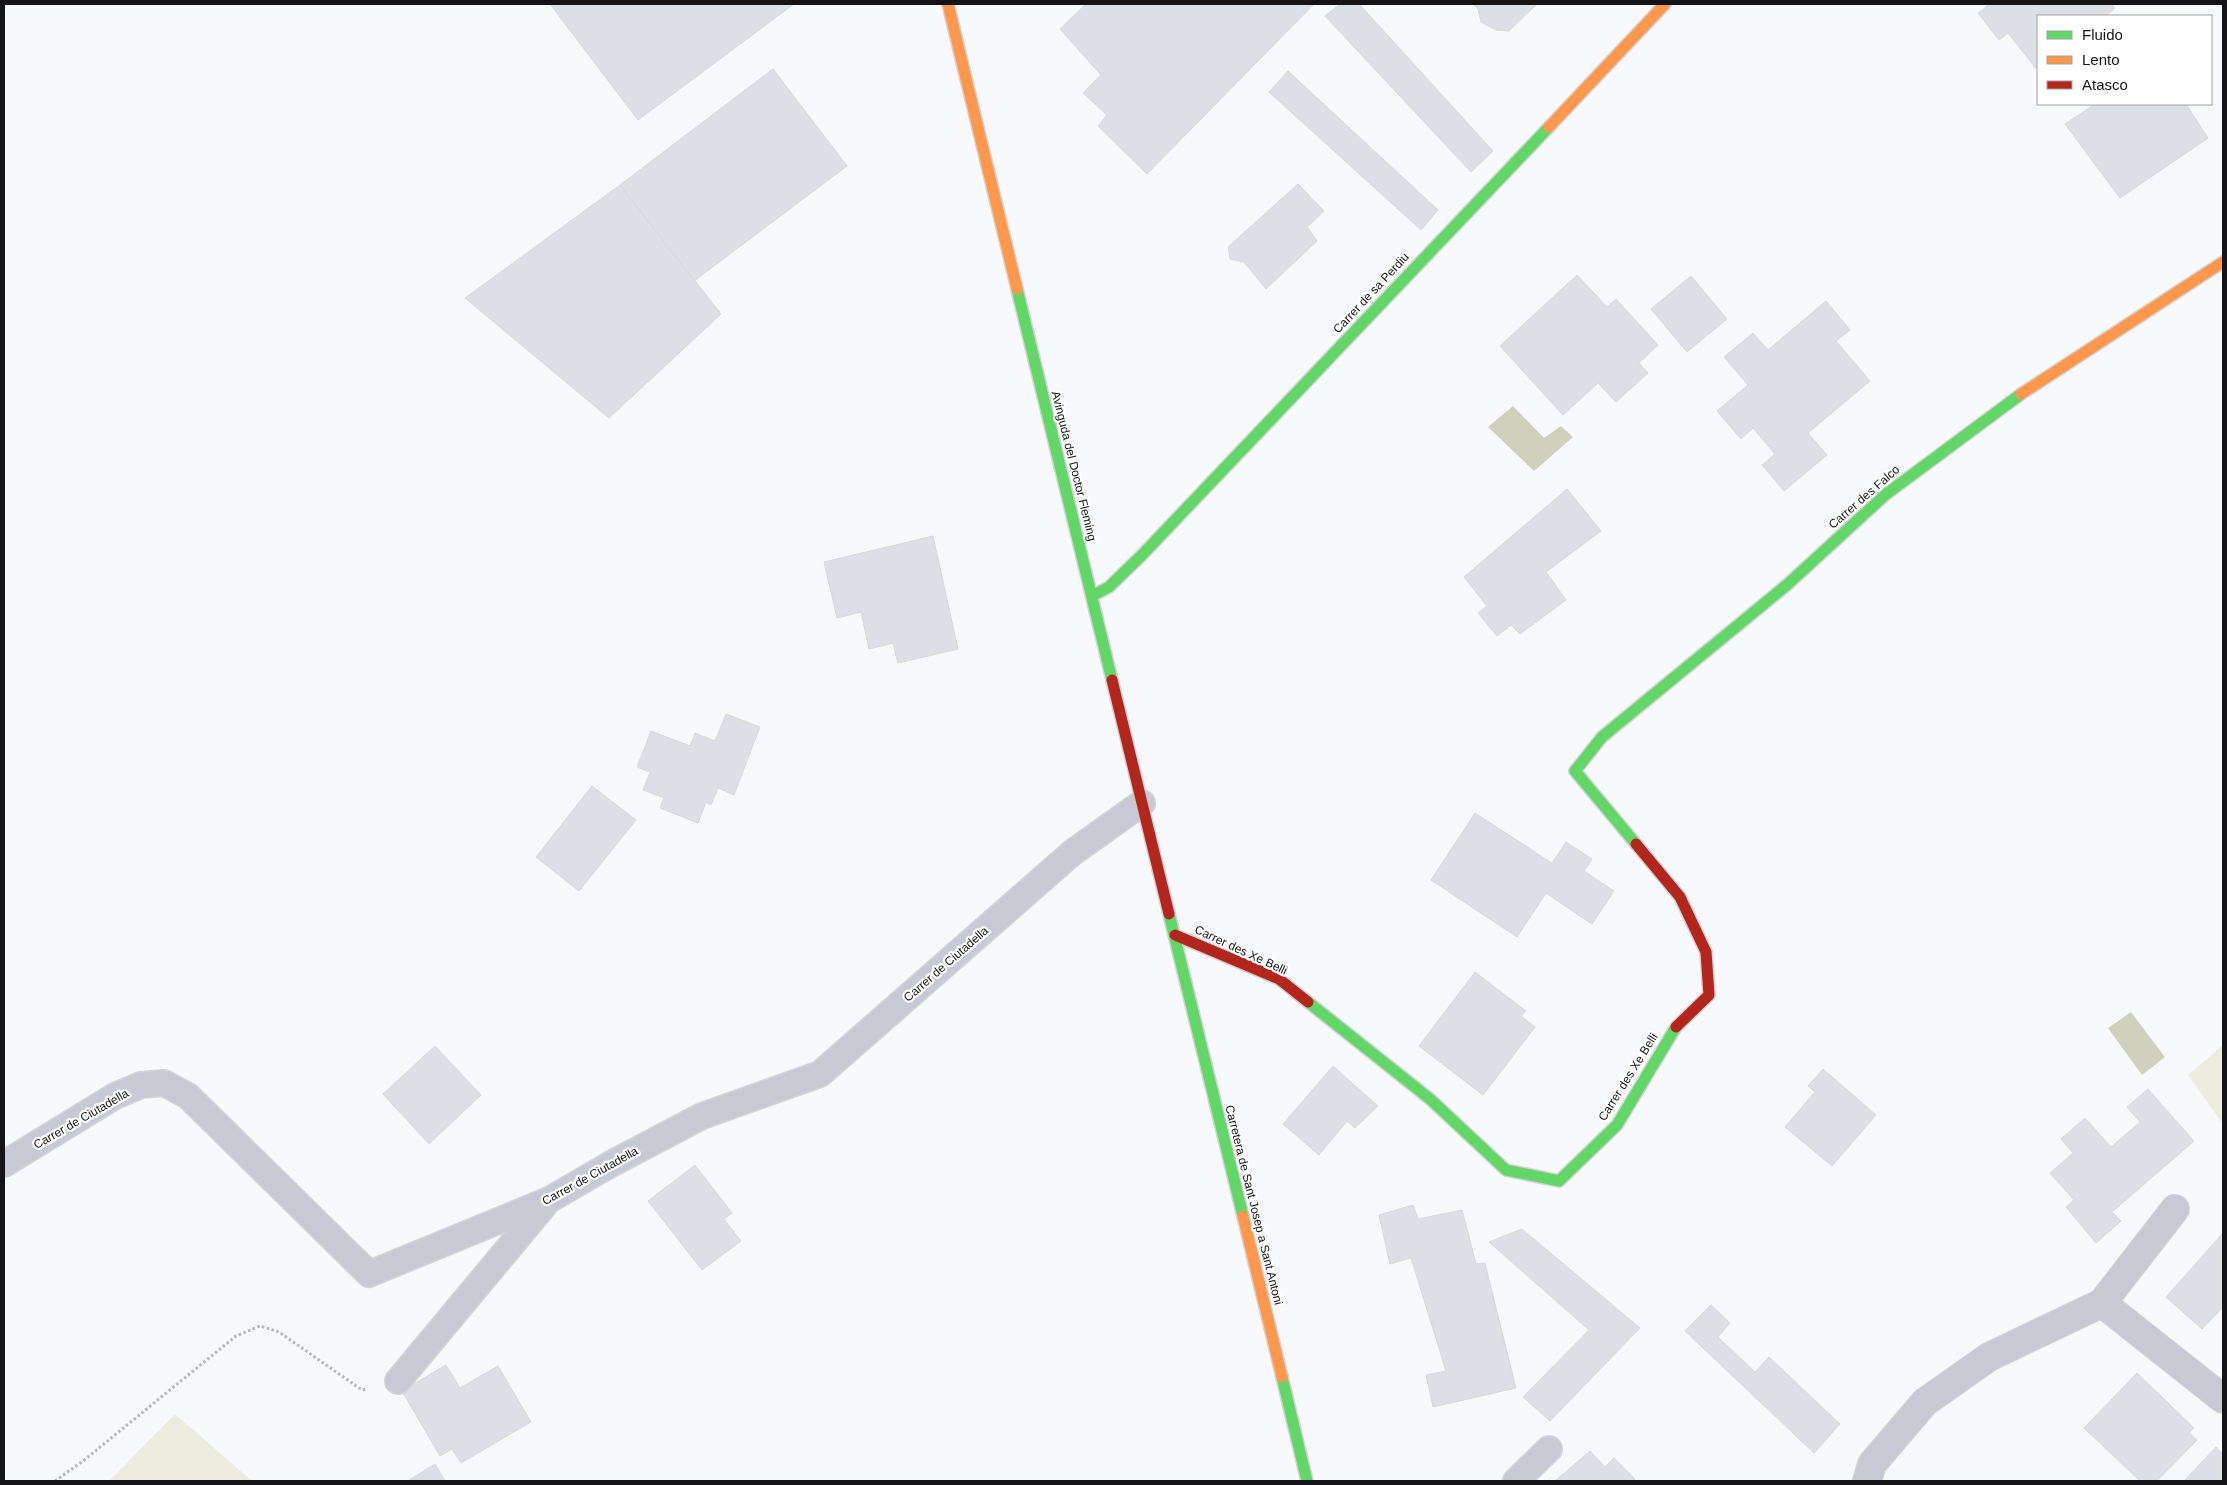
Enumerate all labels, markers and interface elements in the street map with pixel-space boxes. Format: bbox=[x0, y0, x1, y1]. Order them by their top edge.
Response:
legend bbox=[2037, 15, 2212, 105]
text: Fluido bbox=[2082, 26, 2123, 43]
text: Lento bbox=[2082, 51, 2120, 68]
text: Atasco bbox=[2082, 76, 2128, 93]
street label: Carrer de sa Perdiu bbox=[1330, 250, 1412, 336]
street label: Avinguda del Doctor Fleming bbox=[1049, 390, 1099, 542]
street label: Carrer des Falco bbox=[1826, 462, 1903, 532]
street label: Carrer des Xe Belli bbox=[1192, 922, 1290, 978]
street label: Carrer de Ciutadella bbox=[901, 923, 991, 1005]
street label: Carrer des Xe Belli bbox=[1595, 1031, 1661, 1123]
street label: Carrer de Ciutadella bbox=[31, 1086, 131, 1152]
street label: Carretera de Sant Josep a Sant Antoni bbox=[1222, 1104, 1286, 1306]
street label: Carrer de Ciutadella bbox=[540, 1144, 641, 1208]

